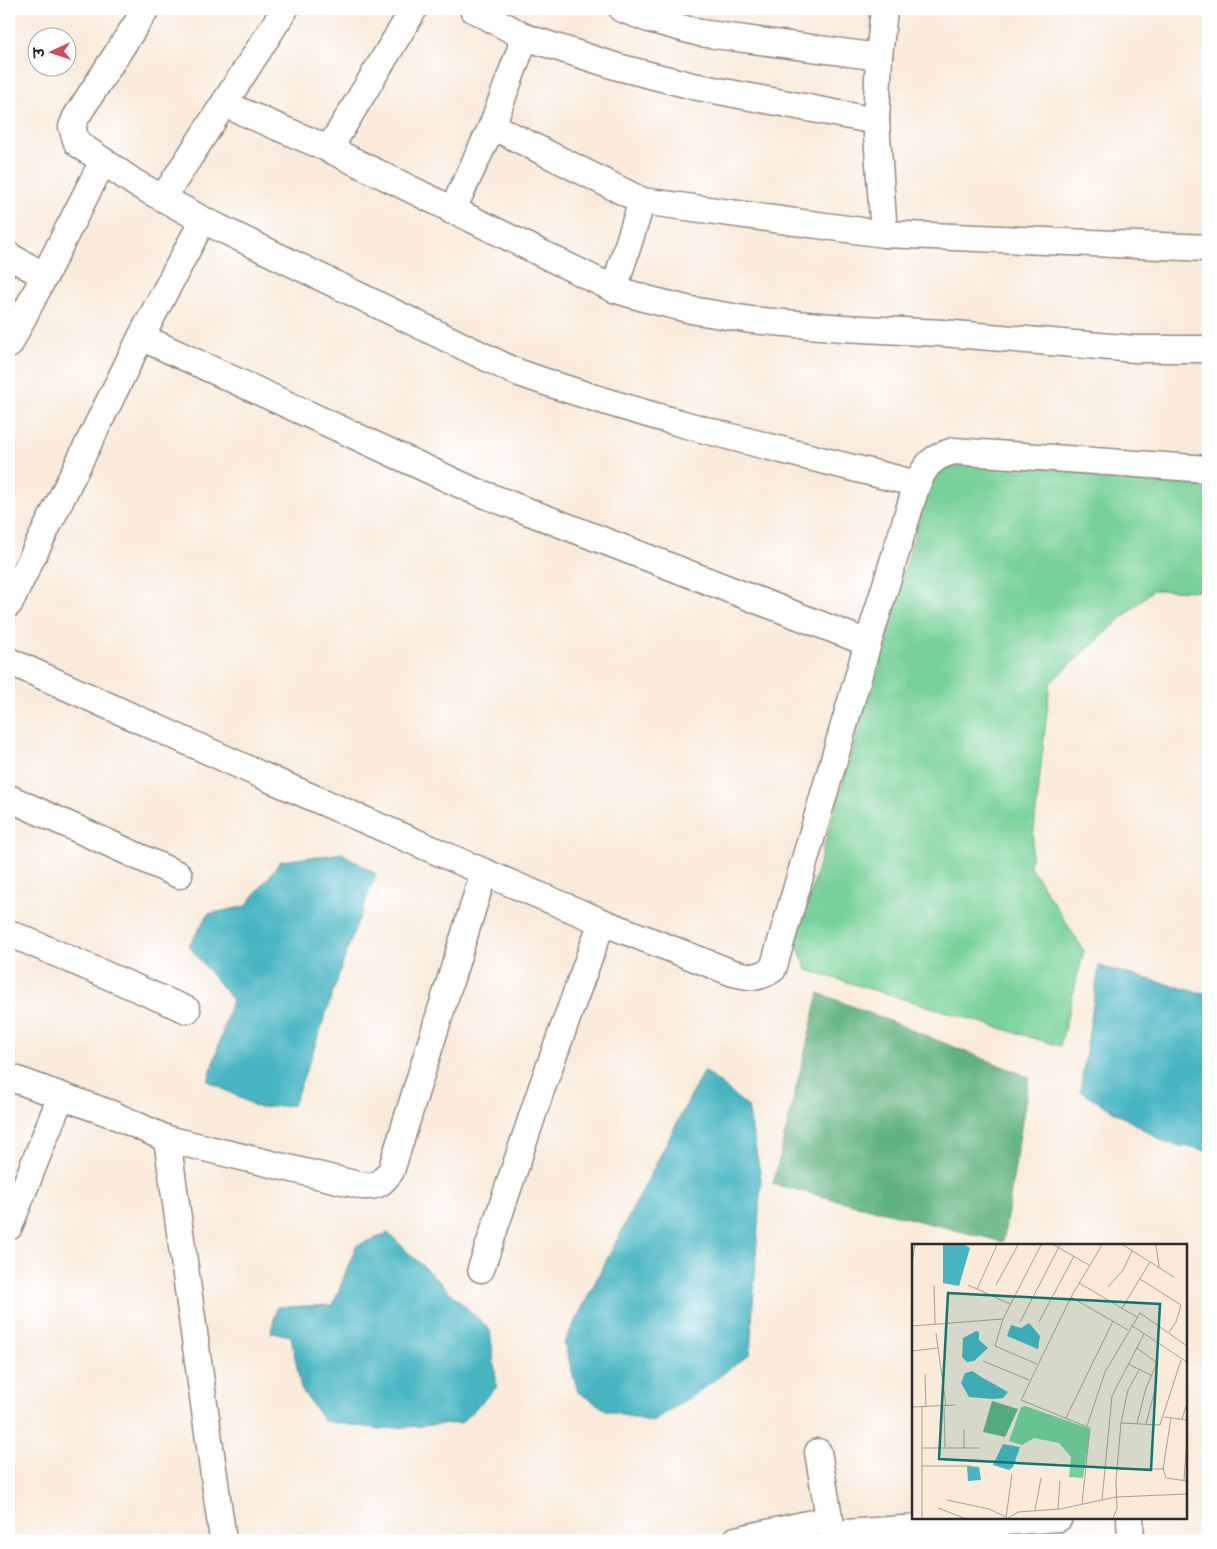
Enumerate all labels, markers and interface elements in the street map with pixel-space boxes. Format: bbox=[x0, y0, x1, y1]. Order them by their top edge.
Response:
north arrow bbox=[28, 28, 78, 78]
text: उ bbox=[30, 46, 51, 60]
inset map bbox=[912, 1244, 1187, 1519]

